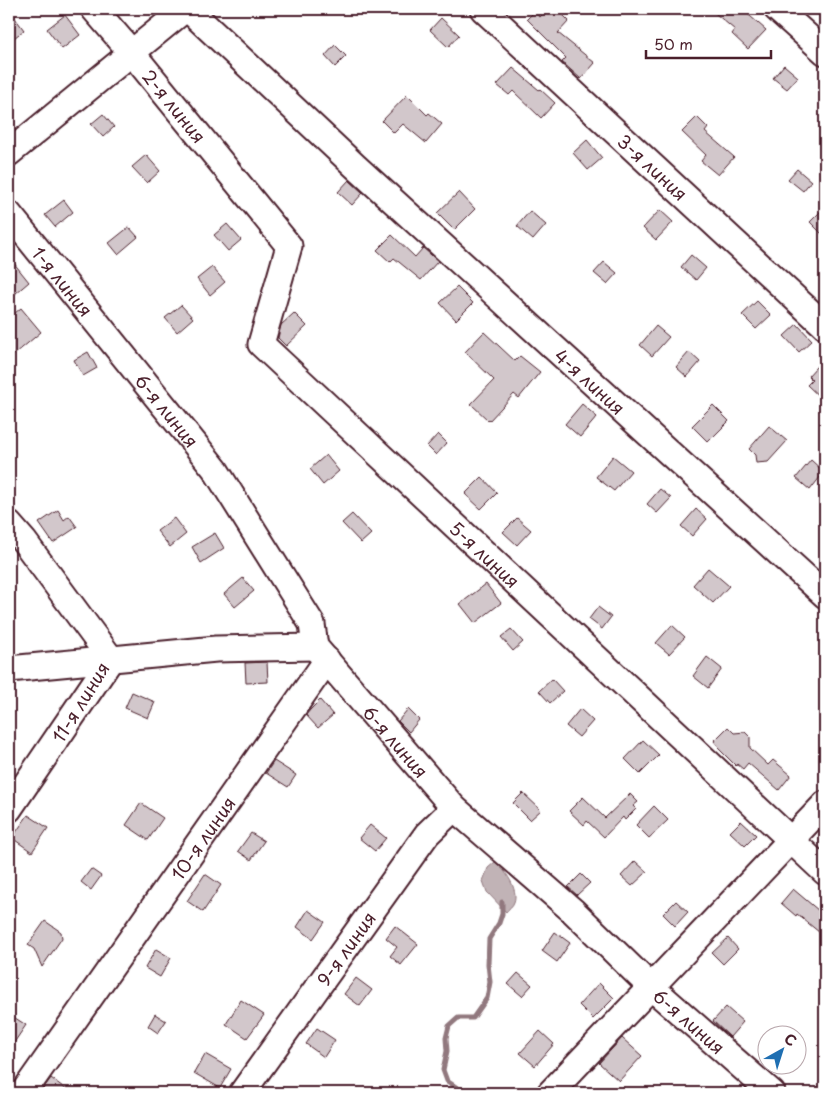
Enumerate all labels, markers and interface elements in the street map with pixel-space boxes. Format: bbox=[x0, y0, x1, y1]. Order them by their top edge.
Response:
scale bar bbox=[646, 28, 772, 60]
text: 50 m bbox=[654, 32, 693, 55]
street label: 2-я линия bbox=[137, 63, 213, 148]
street label: 3-я линия bbox=[612, 127, 694, 206]
street label: 1-я линия bbox=[26, 240, 100, 322]
street label: 4-я линия bbox=[549, 342, 632, 420]
street label: 6-я линия bbox=[129, 367, 206, 453]
street label: 5-я линия bbox=[444, 514, 526, 593]
street label: 11-я линия bbox=[45, 656, 115, 748]
street label: 6-я линия bbox=[357, 699, 435, 783]
street label: 10-я линия bbox=[163, 790, 241, 885]
street label: 9-я линия bbox=[309, 905, 381, 991]
street label: 6-я линия bbox=[647, 982, 731, 1060]
north arrow bbox=[756, 1024, 806, 1074]
text: С bbox=[780, 1028, 801, 1051]

